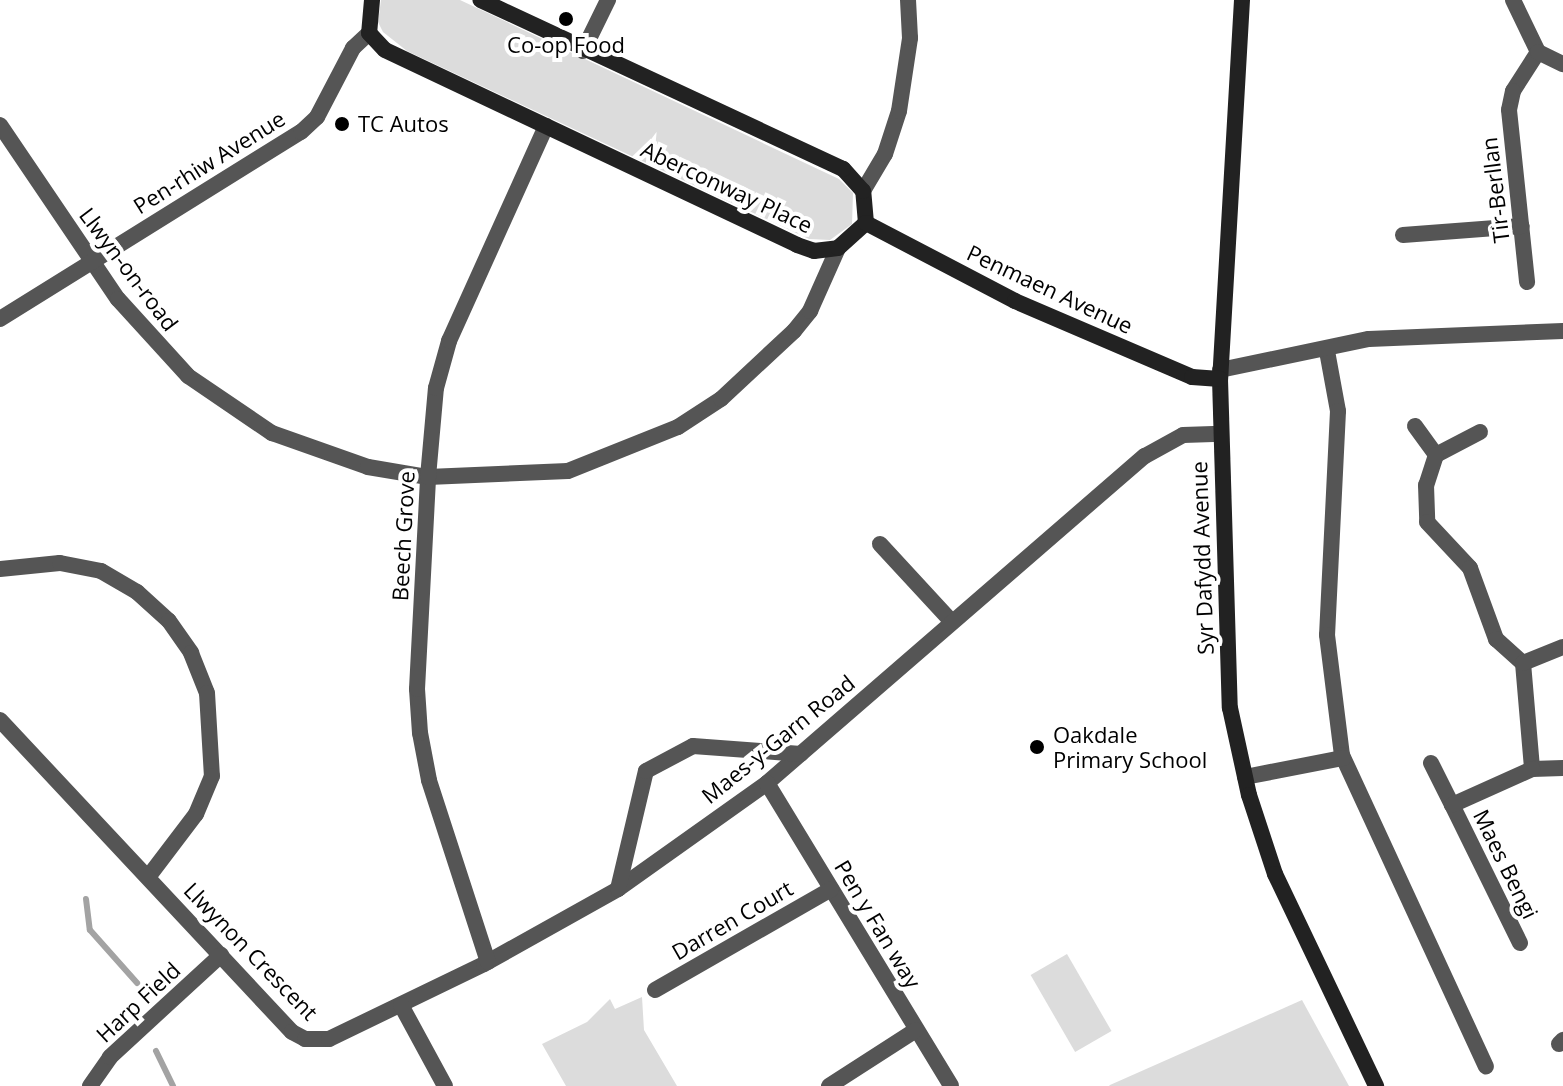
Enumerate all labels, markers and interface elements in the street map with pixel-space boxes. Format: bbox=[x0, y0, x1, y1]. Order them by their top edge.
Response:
marker: Co-op Food bbox=[557, 10, 575, 28]
place label: Co-op Food bbox=[507, 32, 625, 58]
street label: Pen-rhiw Avenue bbox=[128, 105, 290, 219]
place label: TC Autos bbox=[358, 111, 449, 137]
marker: TC Autos bbox=[333, 115, 351, 133]
street label: Aberconway Place bbox=[637, 136, 817, 238]
street label: Tir-Berllan bbox=[1475, 136, 1515, 244]
street label: Llwyn-on-road bbox=[74, 202, 184, 336]
street label: Penmaen Avenue bbox=[963, 239, 1137, 339]
street label: Syr Dafydd Avenue bbox=[1185, 461, 1219, 655]
street label: Beech Grove bbox=[386, 470, 420, 602]
street label: Maes-y-Garn Road bbox=[696, 669, 860, 809]
place label: Oakdale Primary School bbox=[1053, 721, 1207, 772]
marker: Oakdale Primary School bbox=[1028, 738, 1046, 756]
street label: Maes Bengi bbox=[1468, 805, 1544, 923]
street label: Pen y Fan way bbox=[829, 855, 927, 993]
street label: Darren Court bbox=[667, 875, 797, 965]
street label: Llwynon Crescent bbox=[179, 877, 323, 1025]
street label: Harp Field bbox=[91, 957, 185, 1047]

